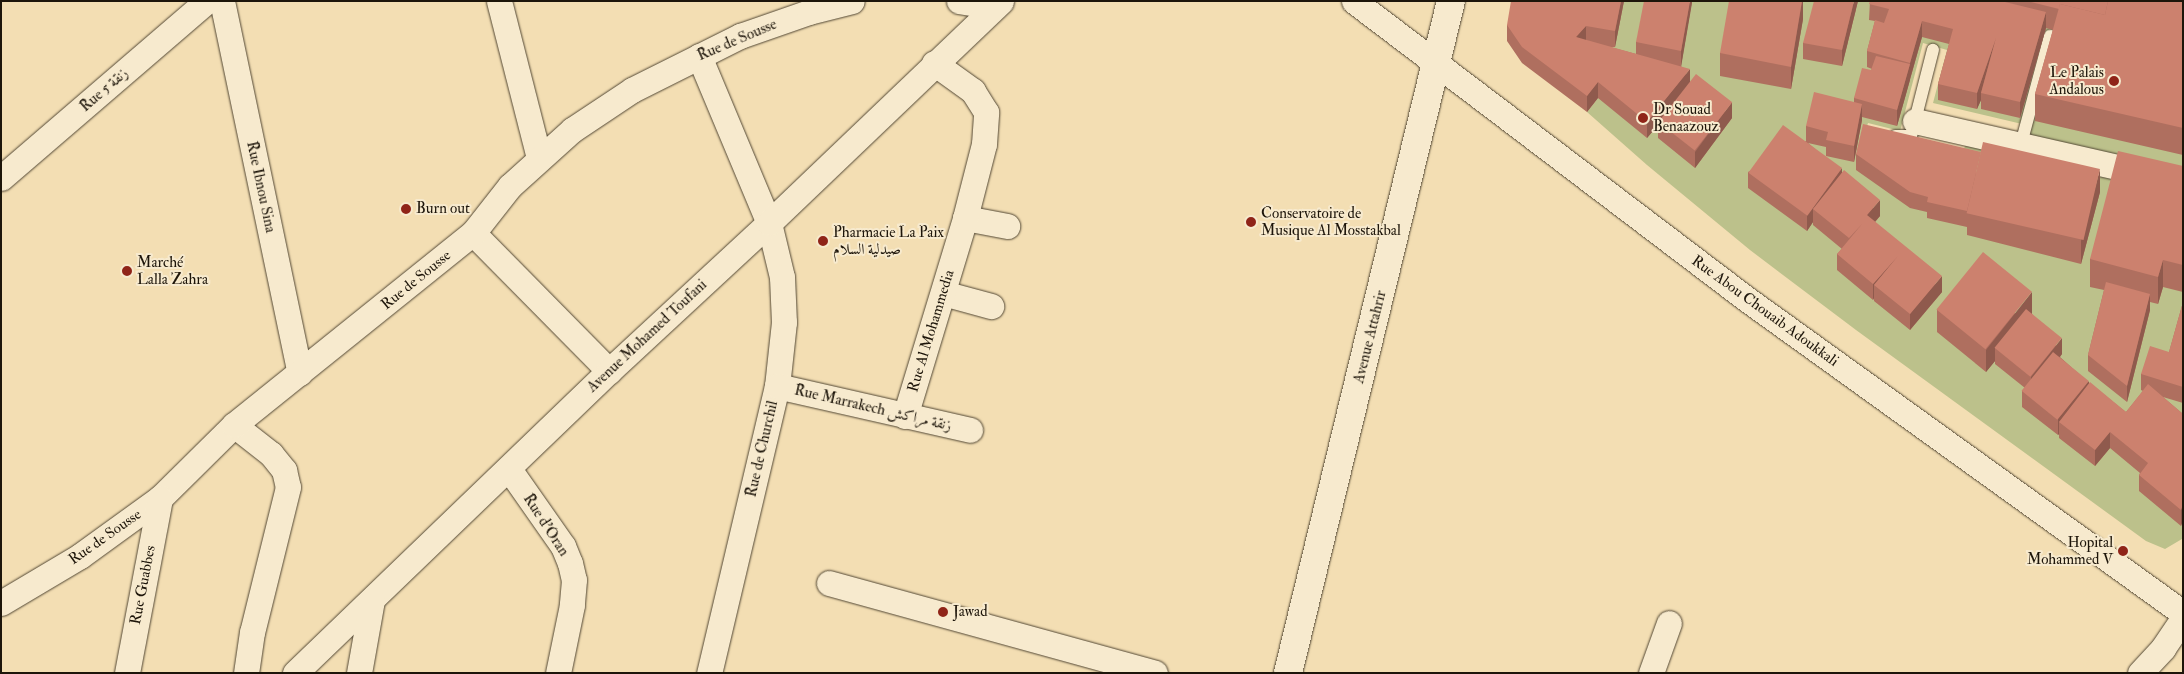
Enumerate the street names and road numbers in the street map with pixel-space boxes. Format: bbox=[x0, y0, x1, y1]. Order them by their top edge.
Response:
street label: Rue de Sousse bbox=[695, 15, 779, 65]
street label: Rue 5 زنقة bbox=[76, 64, 132, 116]
street label: Rue Ibnou Sina bbox=[243, 140, 279, 234]
street label: Rue de Sousse bbox=[378, 246, 454, 314]
street label: Rue Abou Chouaib Adoukkali bbox=[1688, 252, 1842, 370]
street label: Rue Al Mohammedia bbox=[904, 268, 958, 394]
street label: Avenue Mohamed Toufani bbox=[583, 276, 711, 396]
street label: Avenue Attahrir bbox=[1350, 289, 1390, 385]
street label: Rue Marrakech زنقة مراكش bbox=[793, 381, 953, 435]
street label: Rue de Churchil bbox=[742, 399, 782, 499]
street label: Rue d'Oran bbox=[519, 490, 573, 560]
street label: Rue de Sousse bbox=[65, 505, 145, 569]
street label: Rue Guabbes bbox=[126, 544, 160, 626]

